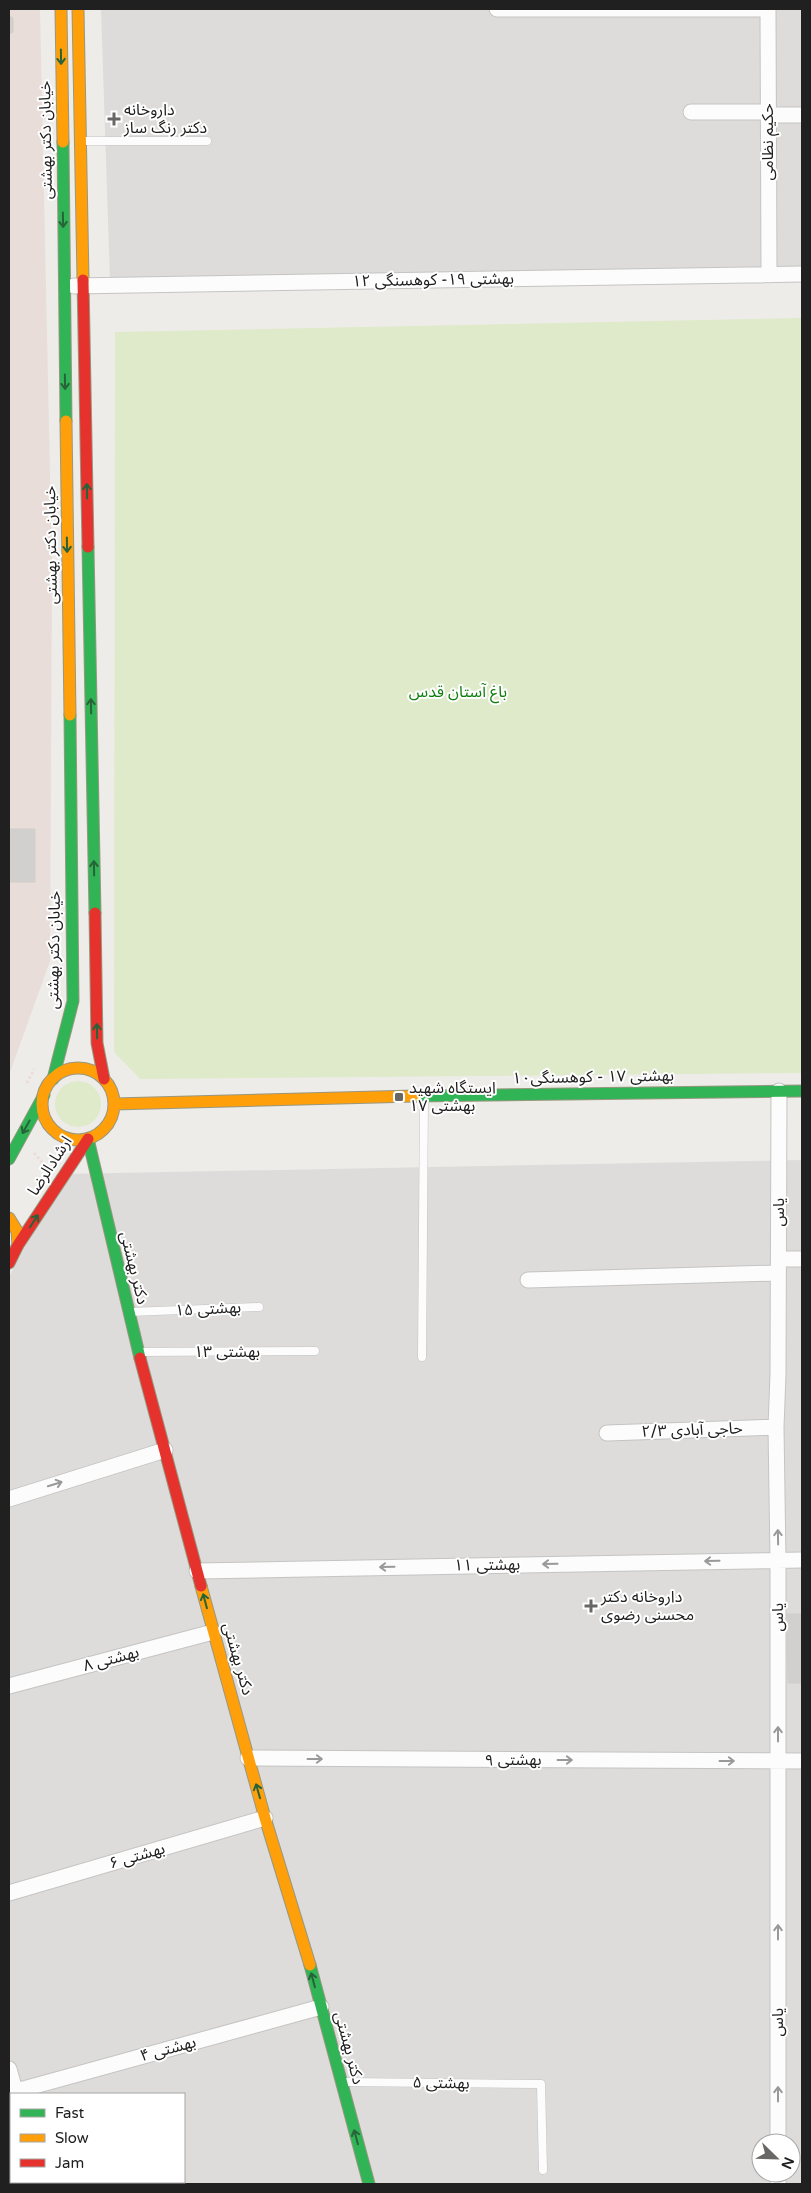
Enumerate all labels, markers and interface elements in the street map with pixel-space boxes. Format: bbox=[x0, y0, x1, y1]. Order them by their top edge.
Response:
one-way arrow bbox=[56, 49, 66, 65]
street label: خیابان دکتر بهشتی bbox=[35, 81, 57, 199]
place label: داروخانه دکتر رنگ ساز bbox=[123, 100, 207, 138]
street label: حکیم نظامی bbox=[758, 103, 780, 181]
marker: داروخانه دکتر رنگ ساز bbox=[108, 113, 120, 125]
one-way arrow bbox=[58, 212, 68, 228]
street label: بهشتی ۱۹- کوهسنگی ۱۲ bbox=[352, 269, 514, 291]
one-way arrow bbox=[60, 374, 70, 390]
one-way arrow bbox=[82, 483, 92, 500]
street label: خیابان دکتر بهشتی bbox=[40, 486, 62, 604]
one-way arrow bbox=[62, 536, 72, 553]
park label: باغ آستان قدس bbox=[409, 682, 507, 704]
one-way arrow bbox=[86, 698, 96, 714]
one-way arrow bbox=[89, 861, 99, 877]
street label: خیابان دکتر بهشتی bbox=[43, 891, 65, 1009]
one-way arrow bbox=[92, 1023, 102, 1039]
street label: بهشتی ۱۷ - کوهسنگی۱۰ bbox=[512, 1066, 674, 1088]
place label: ایستگاه شهید بهشتی ۱۷ bbox=[409, 1078, 496, 1116]
marker: ایستگاه شهید بهشتی ۱۷ bbox=[393, 1091, 405, 1103]
one-way arrow bbox=[21, 1119, 30, 1134]
street label: ارشادالرضا bbox=[23, 1132, 77, 1200]
street label: یاس bbox=[769, 1198, 789, 1226]
one-way arrow bbox=[29, 1214, 39, 1228]
street label: دکتر بهشتی bbox=[115, 1229, 153, 1307]
street label: بهشتی ۱۵ bbox=[174, 1297, 242, 1321]
street label: بهشتی ۱۳ bbox=[194, 1342, 260, 1362]
street label: حاجی آبادی ۲/۳ bbox=[641, 1418, 743, 1442]
one-way arrow bbox=[47, 1479, 63, 1489]
one-way arrow bbox=[773, 1529, 783, 1546]
street label: بهشتی ۱۱ bbox=[454, 1554, 520, 1576]
one-way arrow bbox=[704, 1556, 720, 1566]
one-way arrow bbox=[542, 1559, 558, 1569]
one-way arrow bbox=[379, 1562, 396, 1572]
place label: داروخانه دکتر محسنی رضوی bbox=[600, 1587, 694, 1625]
one-way arrow bbox=[200, 1593, 209, 1609]
marker: داروخانه دکتر محسنی رضوی bbox=[585, 1600, 597, 1612]
street label: یاس bbox=[768, 1603, 788, 1631]
street label: دکتر بهشتی bbox=[218, 1620, 258, 1698]
street label: بهشتی ۸ bbox=[81, 1642, 141, 1676]
one-way arrow bbox=[773, 1727, 783, 1743]
street label: بهشتی ۹ bbox=[484, 1750, 542, 1770]
one-way arrow bbox=[306, 1754, 322, 1764]
one-way arrow bbox=[556, 1755, 572, 1765]
one-way arrow bbox=[718, 1756, 735, 1766]
one-way arrow bbox=[252, 1783, 262, 1799]
street label: بهشتی ۶ bbox=[107, 1839, 167, 1873]
one-way arrow bbox=[773, 1924, 783, 1940]
one-way arrow bbox=[308, 1973, 318, 1989]
street label: یاس bbox=[768, 2008, 788, 2036]
street label: دکتر بهشتی bbox=[330, 2009, 368, 2087]
street label: بهشتی ۴ bbox=[138, 2032, 198, 2066]
street label: بهشتی ۵ bbox=[412, 2073, 470, 2093]
one-way arrow bbox=[773, 2087, 783, 2103]
legend bbox=[10, 2093, 185, 2183]
text: Fast bbox=[55, 2104, 85, 2122]
text: Slow bbox=[55, 2129, 89, 2147]
one-way arrow bbox=[351, 2130, 360, 2146]
north arrow bbox=[751, 2133, 801, 2183]
text: Jam bbox=[55, 2154, 84, 2172]
text: N bbox=[777, 2154, 798, 2171]

